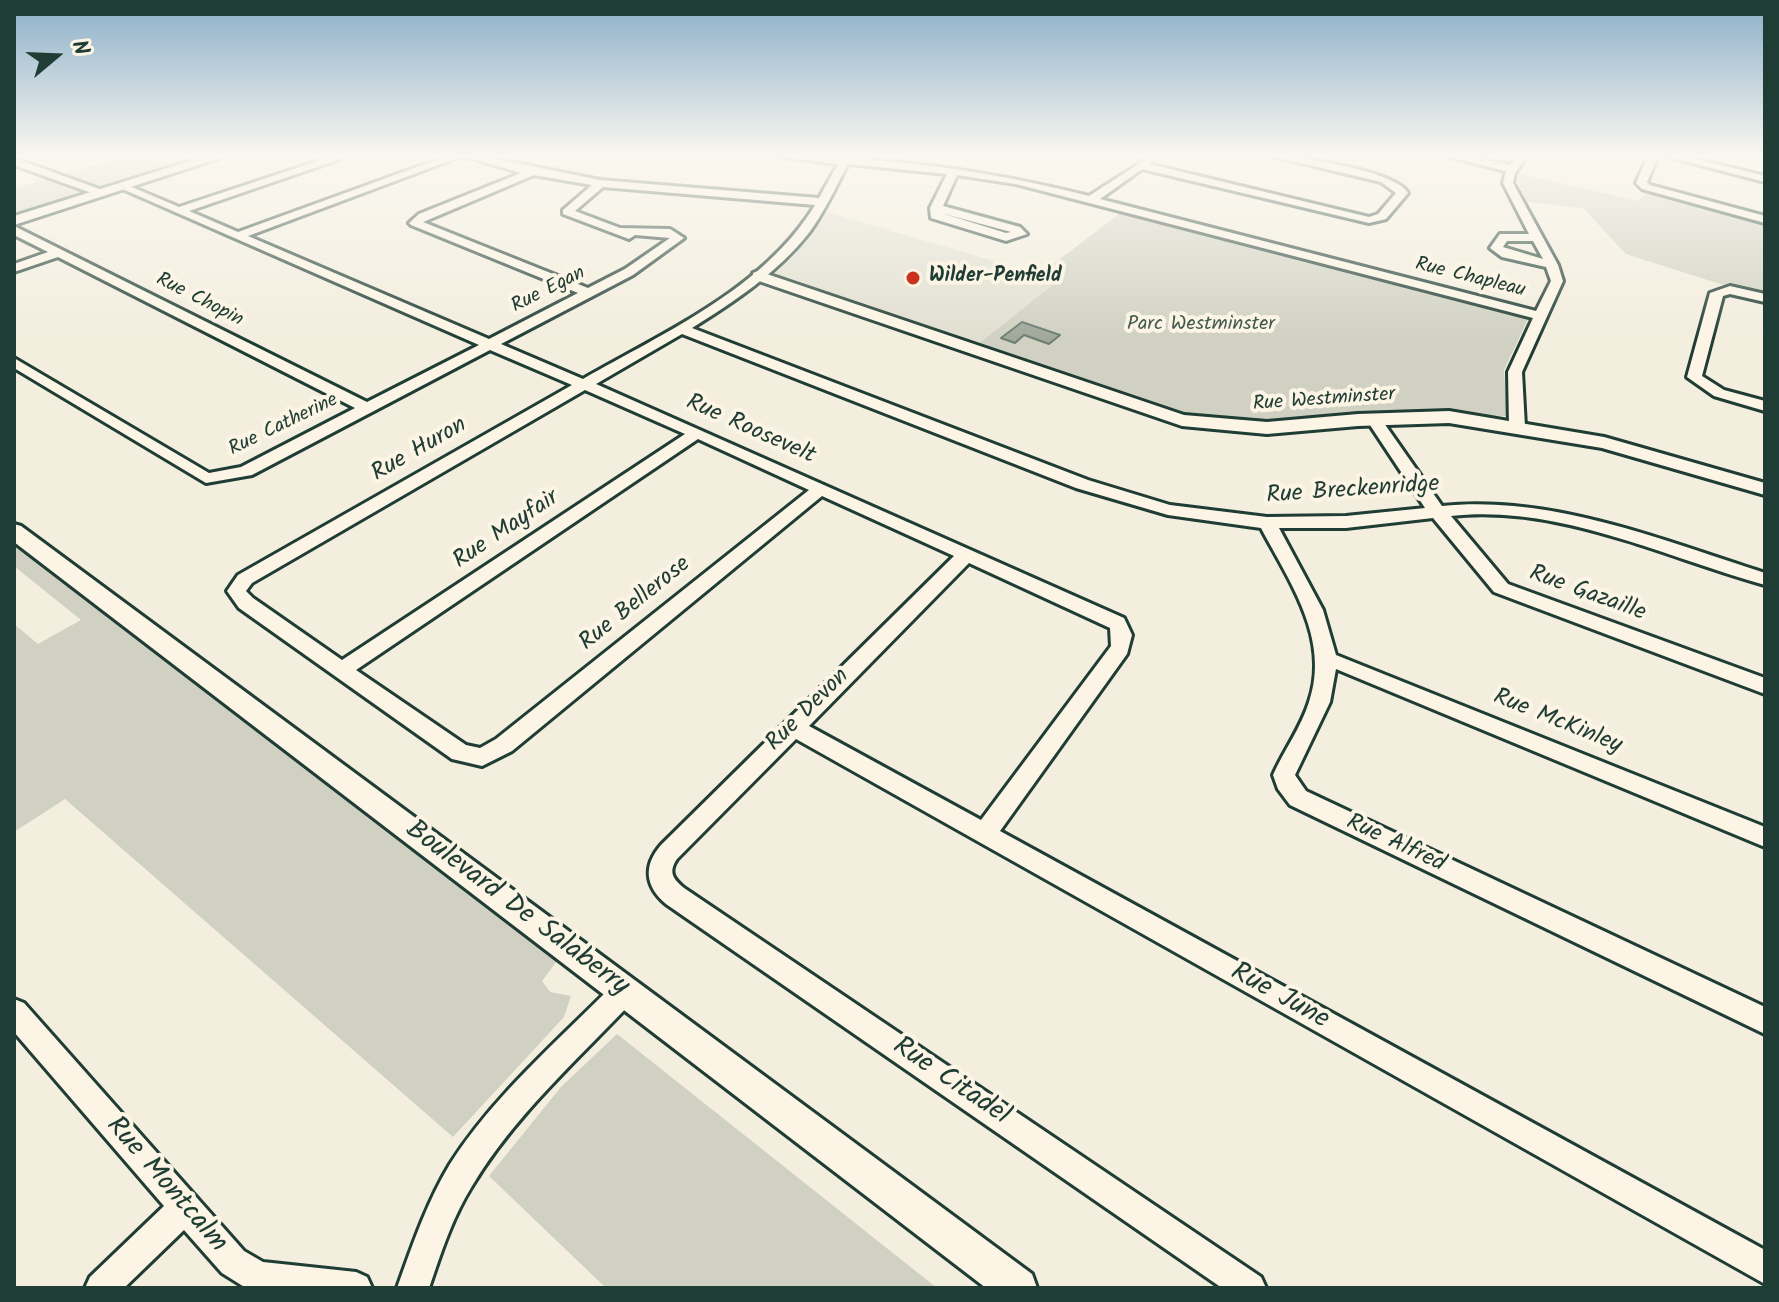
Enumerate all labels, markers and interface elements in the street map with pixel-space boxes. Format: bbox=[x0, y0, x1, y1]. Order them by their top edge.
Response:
north arrow bbox=[16, 16, 96, 96]
text: N bbox=[60, 36, 98, 60]
street label: Rue Chapleau bbox=[1412, 254, 1528, 304]
street label: Rue Egan bbox=[508, 262, 590, 320]
place label: Wilder-Penfield bbox=[929, 266, 1062, 290]
street label: Rue Chopin bbox=[151, 269, 247, 333]
marker: Wilder-Penfield bbox=[904, 269, 922, 287]
park label: Parc Westminster bbox=[1127, 314, 1275, 338]
street label: Rue Westminster bbox=[1252, 384, 1396, 418]
street label: Rue Catherine bbox=[226, 389, 342, 463]
street label: Rue Roosevelt bbox=[681, 390, 819, 472]
street label: Rue Huron bbox=[367, 412, 473, 490]
street label: Rue Breckenridge bbox=[1266, 472, 1440, 512]
street label: Rue Mayfair bbox=[449, 485, 565, 577]
street label: Rue Bellerose bbox=[575, 551, 697, 659]
street label: Rue Gazaille bbox=[1525, 561, 1649, 629]
street label: Rue Devon bbox=[761, 663, 857, 759]
street label: Rue McKinley bbox=[1488, 684, 1626, 762]
street label: Rue Alfred bbox=[1341, 810, 1449, 880]
street label: Boulevard De Salaberry bbox=[397, 815, 635, 1005]
street label: Rue June bbox=[1224, 957, 1334, 1039]
street label: Rue Citadel bbox=[885, 1031, 1015, 1135]
street label: Rue Montcalm bbox=[97, 1111, 233, 1261]

